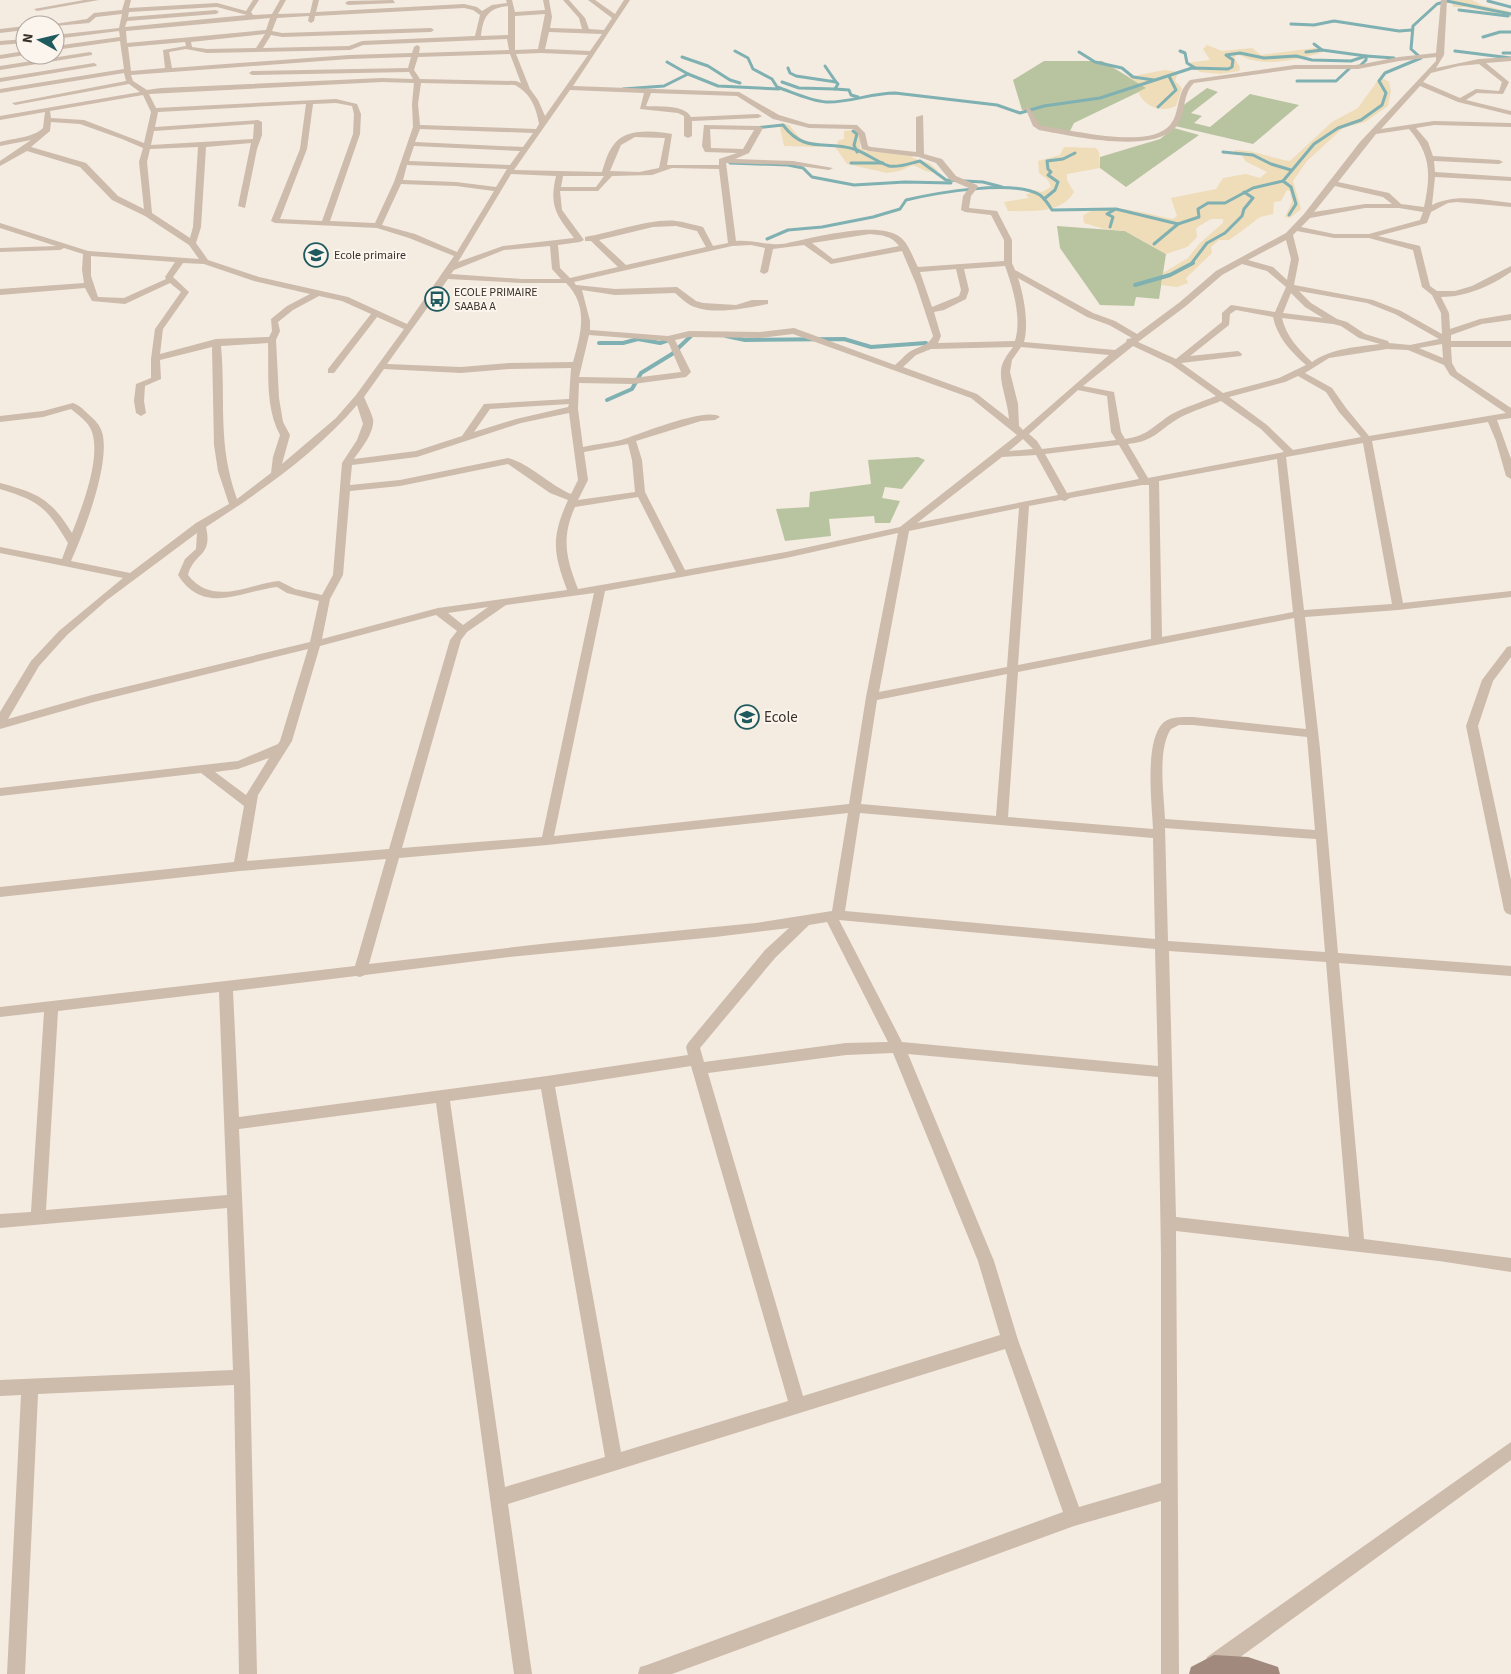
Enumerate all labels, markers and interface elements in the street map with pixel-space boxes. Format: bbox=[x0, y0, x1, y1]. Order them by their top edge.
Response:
north arrow bbox=[15, 15, 65, 65]
text: N bbox=[18, 32, 39, 44]
school or university icon: Ecole primaire bbox=[303, 242, 329, 268]
place label: Ecole primaire bbox=[334, 247, 406, 264]
place label: ECOLE PRIMAIRE SAABA A bbox=[454, 284, 538, 315]
bus stop icon: ECOLE PRIMAIRE SAABA A bbox=[424, 286, 450, 312]
school or university icon: Ecole bbox=[734, 704, 760, 730]
place label: Ecole bbox=[764, 707, 798, 728]

